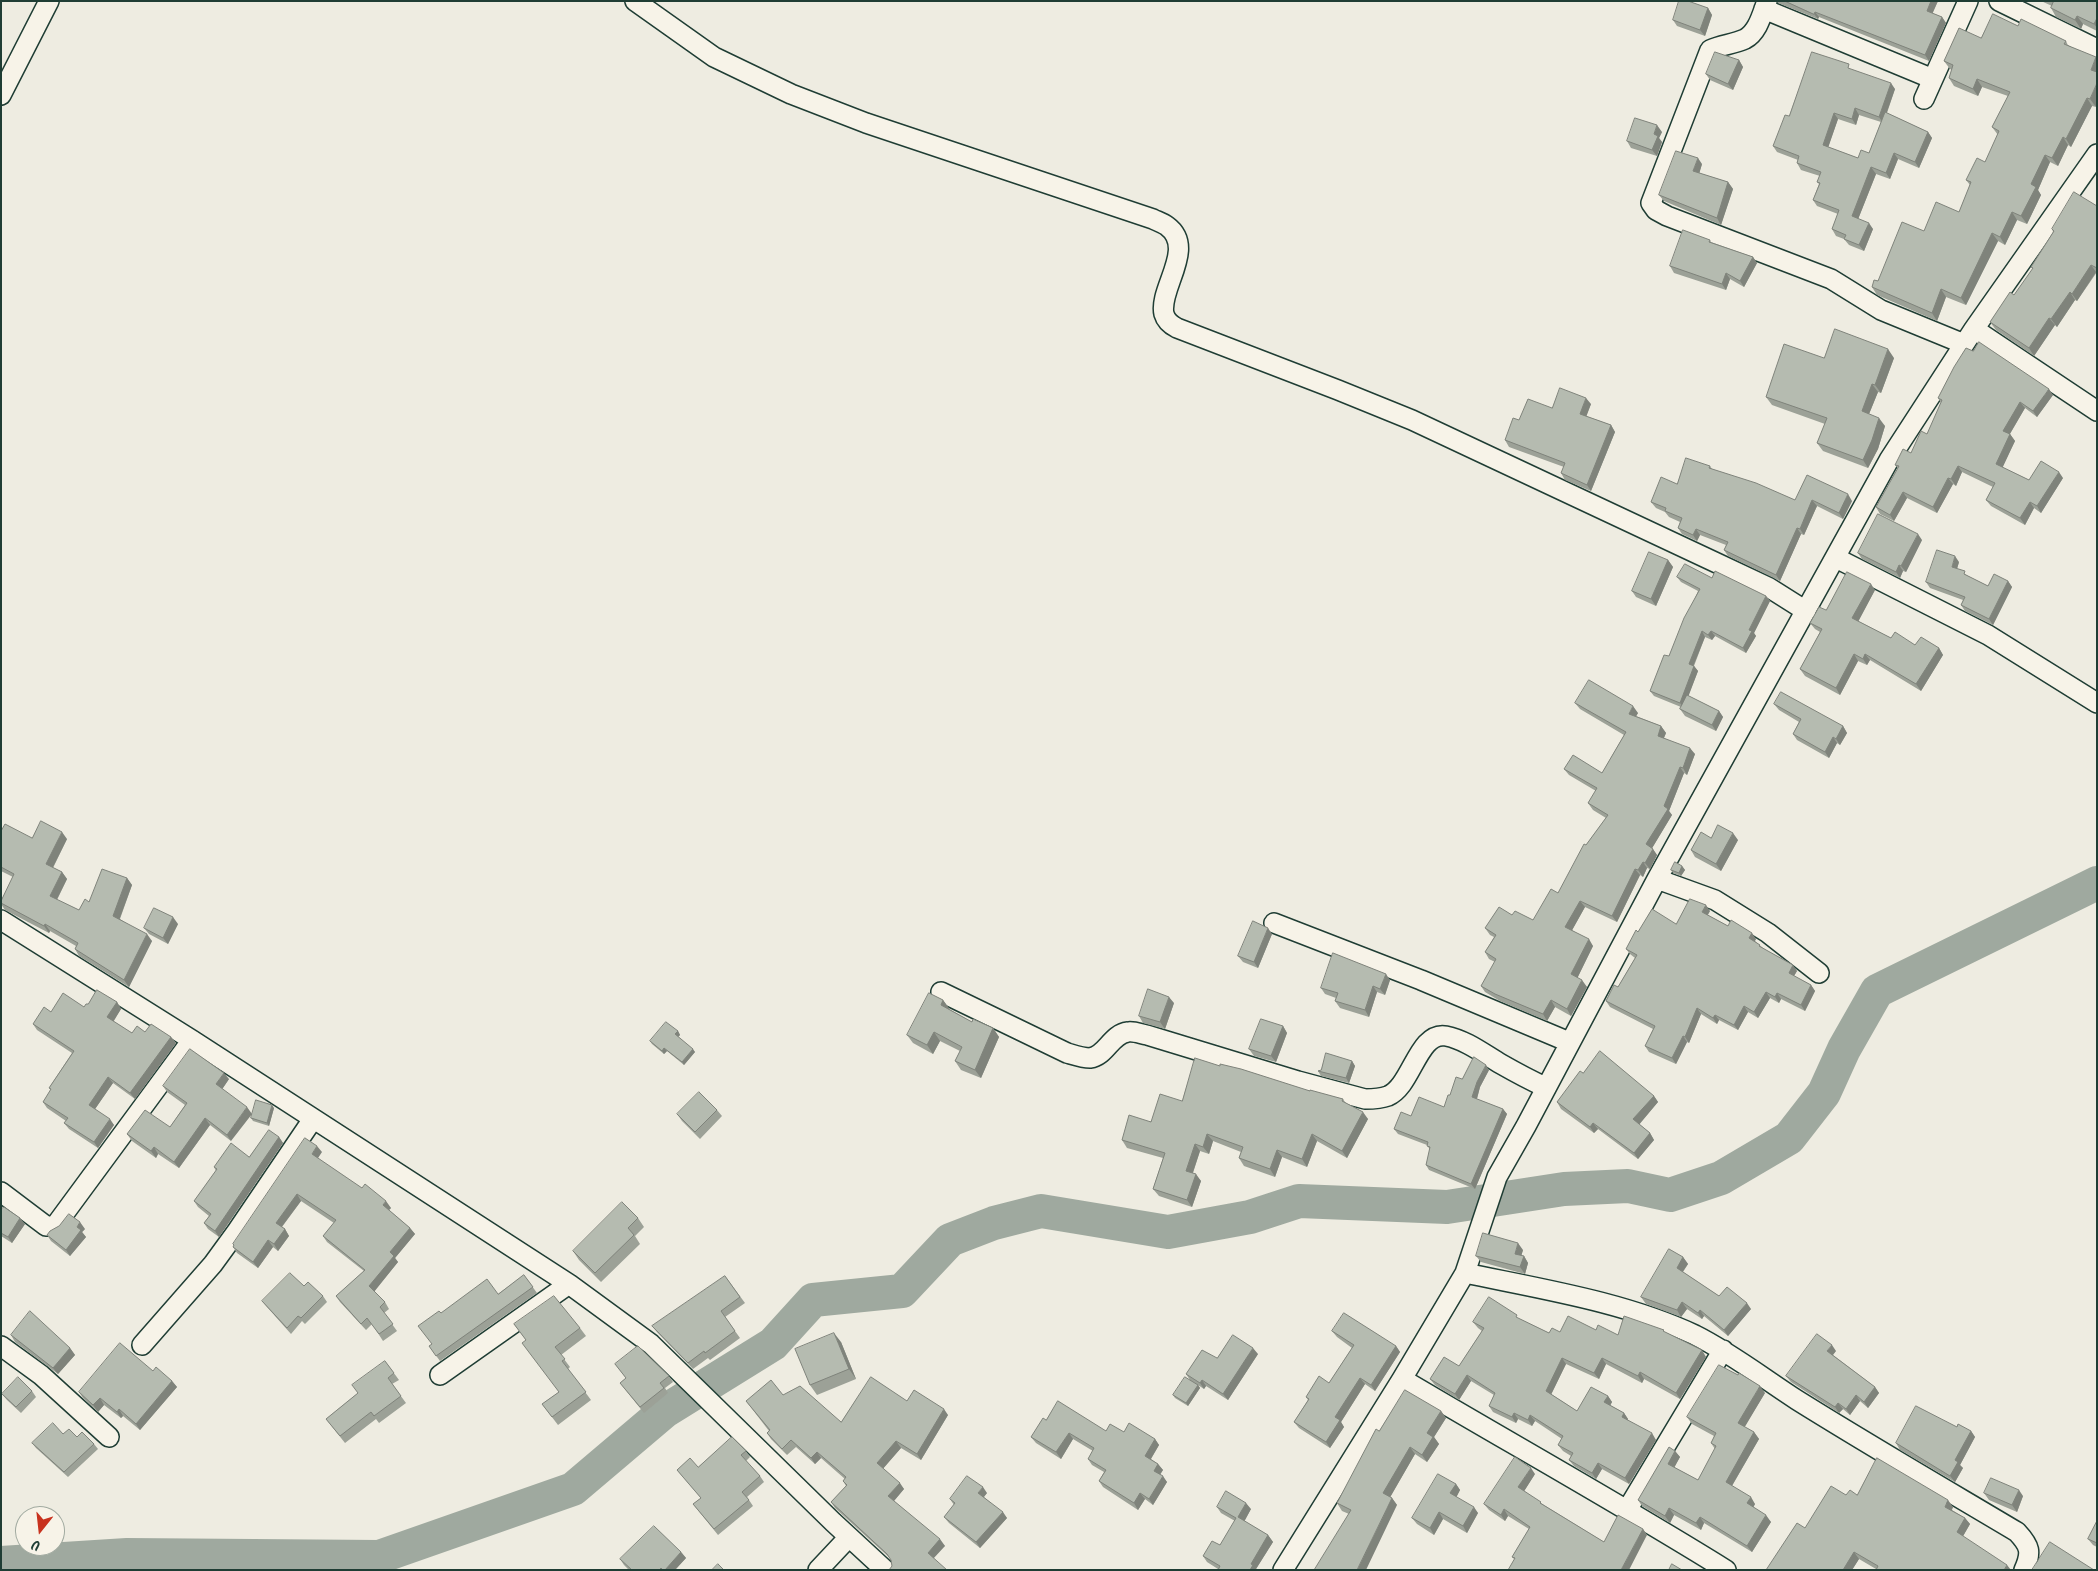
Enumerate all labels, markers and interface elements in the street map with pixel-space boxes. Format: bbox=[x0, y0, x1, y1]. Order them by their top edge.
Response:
north arrow bbox=[15, 1506, 65, 1556]
text: U bbox=[29, 1533, 43, 1556]

